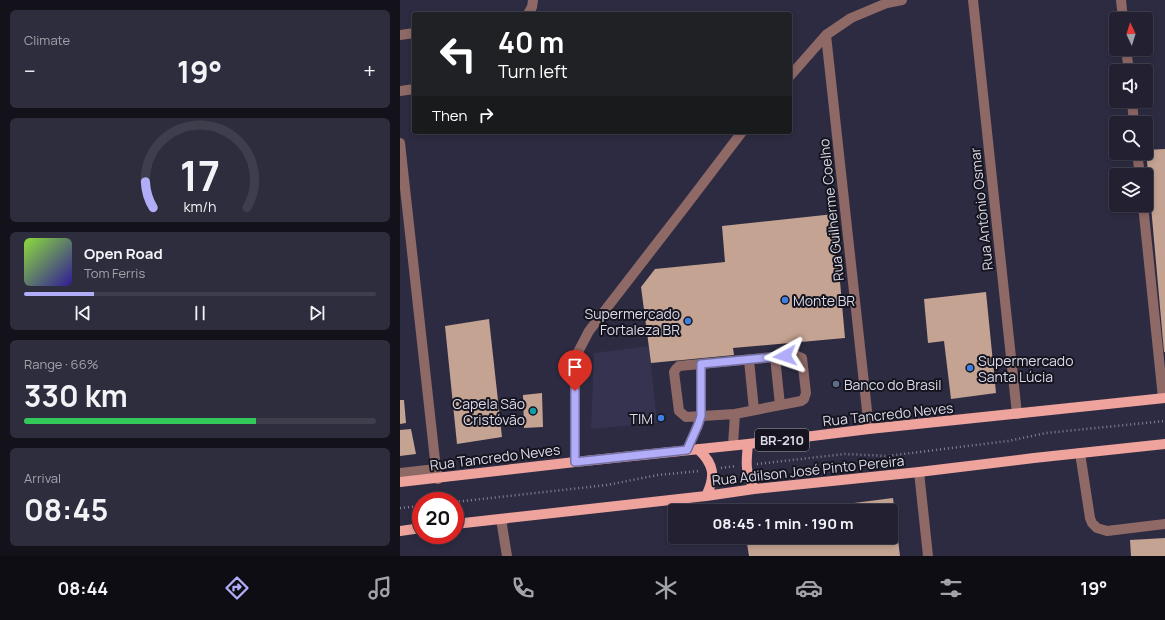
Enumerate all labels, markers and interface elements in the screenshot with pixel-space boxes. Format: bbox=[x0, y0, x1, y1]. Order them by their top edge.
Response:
north arrow bbox=[1109, 12, 1153, 56]
map controls bbox=[1109, 12, 1153, 212]
text: 40 m bbox=[498, 23, 564, 61]
icon: left bbox=[432, 28, 484, 80]
text: Climate bbox=[24, 31, 70, 49]
text: 19° bbox=[177, 51, 222, 92]
text: − bbox=[24, 56, 36, 86]
text: + bbox=[363, 56, 376, 86]
text: Turn left bbox=[498, 59, 568, 83]
button: sound bbox=[1109, 64, 1153, 108]
icon: right bbox=[475, 104, 497, 126]
text: Then bbox=[432, 105, 467, 126]
button: search bbox=[1109, 116, 1153, 160]
street label: Rua Guilherme Coelho bbox=[814, 138, 848, 282]
text: 17 bbox=[180, 147, 220, 203]
street label: Rua Antônio Osmar bbox=[965, 147, 997, 271]
button: layers bbox=[1109, 168, 1153, 212]
text: km/h bbox=[183, 197, 217, 216]
text: Open Road bbox=[84, 243, 163, 264]
text: Tom Ferris bbox=[84, 264, 145, 282]
place label: Monte BR bbox=[793, 291, 855, 310]
marker: Monte BR bbox=[780, 295, 790, 305]
icon: previous bbox=[72, 302, 94, 324]
icon: pause bbox=[189, 302, 211, 324]
icon: next bbox=[306, 302, 328, 324]
place label: Supermercado Fortaleza BR bbox=[585, 304, 680, 339]
marker: Supermercado Fortaleza BR bbox=[683, 316, 693, 326]
position arrow bbox=[764, 335, 806, 377]
pin bbox=[558, 350, 592, 391]
place label: Supermercado Santa Lúcia bbox=[978, 351, 1073, 386]
text: Range · 66% bbox=[24, 355, 98, 373]
icon: arrive bbox=[564, 356, 586, 378]
marker: Supermercado Santa Lúcia bbox=[965, 363, 975, 373]
text: 330 km bbox=[24, 375, 128, 416]
place label: Banco do Brasil bbox=[844, 375, 942, 394]
marker: Banco do Brasil bbox=[831, 379, 841, 389]
place label: Capela São Cristóvão bbox=[452, 394, 525, 429]
street label: Rua Tancredo Neves bbox=[822, 398, 954, 430]
marker: Capela São Cristóvão bbox=[528, 406, 538, 416]
place label: TIM bbox=[630, 409, 653, 428]
marker: TIM bbox=[656, 413, 666, 423]
road number: BR-210 bbox=[755, 429, 809, 451]
street label: Rua Tancredo Neves bbox=[429, 440, 561, 474]
street label: Rua Adilson José Pinto Pereira bbox=[711, 450, 905, 490]
text: Arrival bbox=[24, 469, 61, 487]
text: 08:45 bbox=[24, 489, 108, 530]
speed limit sign: 20 bbox=[412, 492, 464, 544]
text: 08:45 · 1 min · 190 m bbox=[713, 513, 854, 534]
icon: directions bbox=[223, 574, 251, 602]
icon: music bbox=[366, 574, 394, 602]
icon: phone bbox=[509, 574, 537, 602]
icon: climate bbox=[652, 574, 680, 602]
icon: car bbox=[795, 574, 823, 602]
icon: filters bbox=[937, 574, 965, 602]
text: 08:44 bbox=[57, 576, 108, 600]
text: 19° bbox=[1080, 576, 1107, 600]

